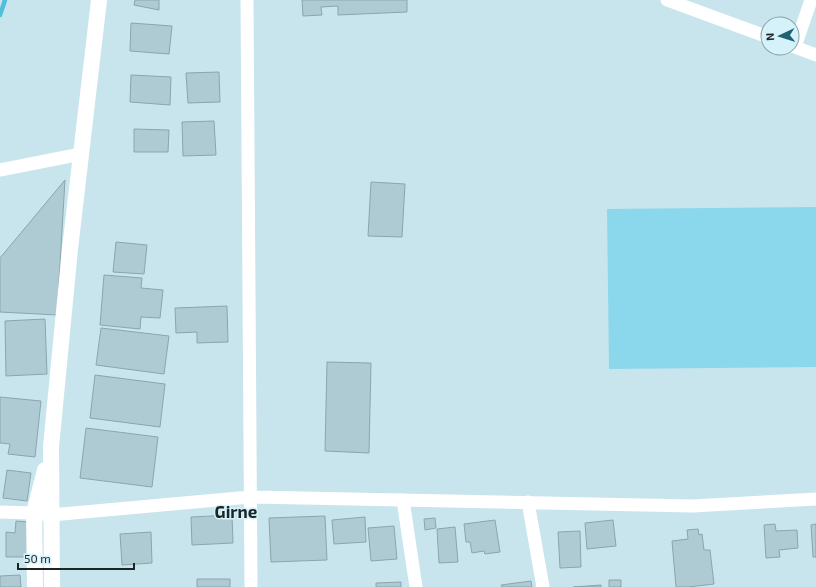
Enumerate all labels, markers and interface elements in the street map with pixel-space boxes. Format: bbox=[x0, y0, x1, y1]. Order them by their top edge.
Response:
north arrow bbox=[760, 16, 800, 56]
text: N bbox=[763, 32, 776, 41]
district label: Girne bbox=[215, 501, 257, 521]
scale bar bbox=[18, 545, 134, 571]
text: 50 m bbox=[24, 551, 51, 565]

